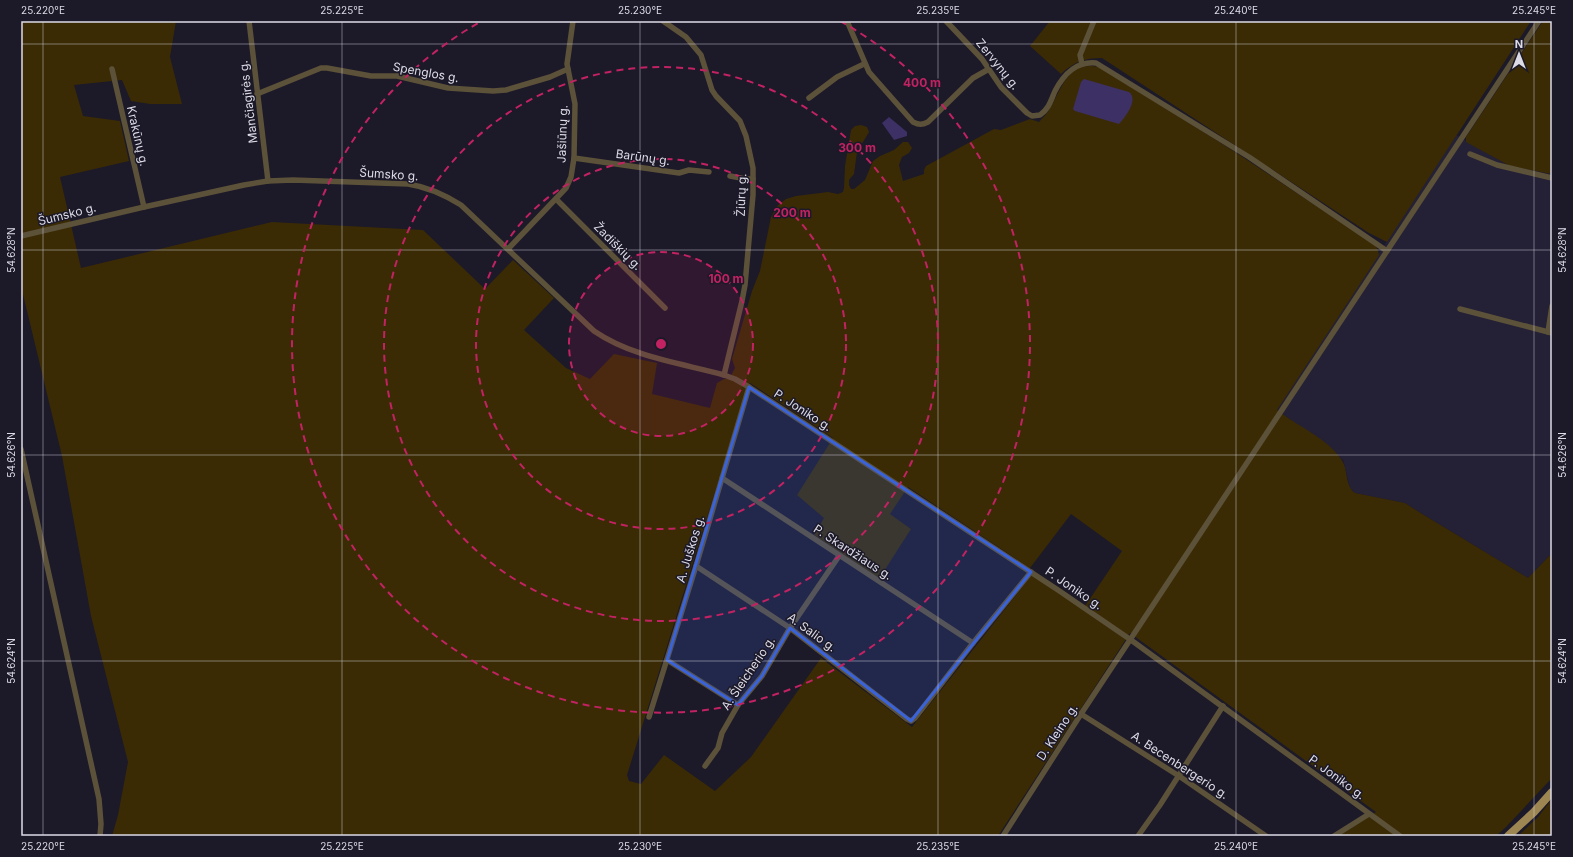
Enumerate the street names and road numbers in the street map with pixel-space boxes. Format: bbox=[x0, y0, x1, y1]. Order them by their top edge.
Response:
street label: Zervynų g. bbox=[973, 36, 1023, 92]
street label: Spenglos g. bbox=[392, 59, 460, 85]
street label: Mančiagirės g. bbox=[235, 60, 261, 144]
street label: Krakūnų g. bbox=[124, 104, 152, 168]
street label: Jašiūnų g. bbox=[553, 105, 571, 163]
street label: Barūnų g. bbox=[615, 146, 671, 168]
street label: Šumsko g. bbox=[359, 164, 419, 184]
street label: Žiūrų g. bbox=[733, 173, 749, 217]
street label: Šumsko g. bbox=[36, 200, 98, 228]
street label: Žadiškių g. bbox=[591, 219, 645, 273]
street label: P. Joniko g. bbox=[771, 386, 835, 434]
street label: A. Juškos g. bbox=[673, 514, 707, 584]
street label: P. Skardžiaus g. bbox=[811, 521, 895, 583]
street label: P. Joniko g. bbox=[1043, 563, 1105, 613]
street label: A. Salio g. bbox=[785, 609, 839, 655]
street label: A. Šleicherio g. bbox=[718, 633, 778, 713]
street label: D. Kleino g. bbox=[1033, 701, 1081, 763]
street label: A. Becenbergerio g. bbox=[1129, 728, 1231, 802]
street label: P. Joniko g. bbox=[1306, 752, 1368, 802]

